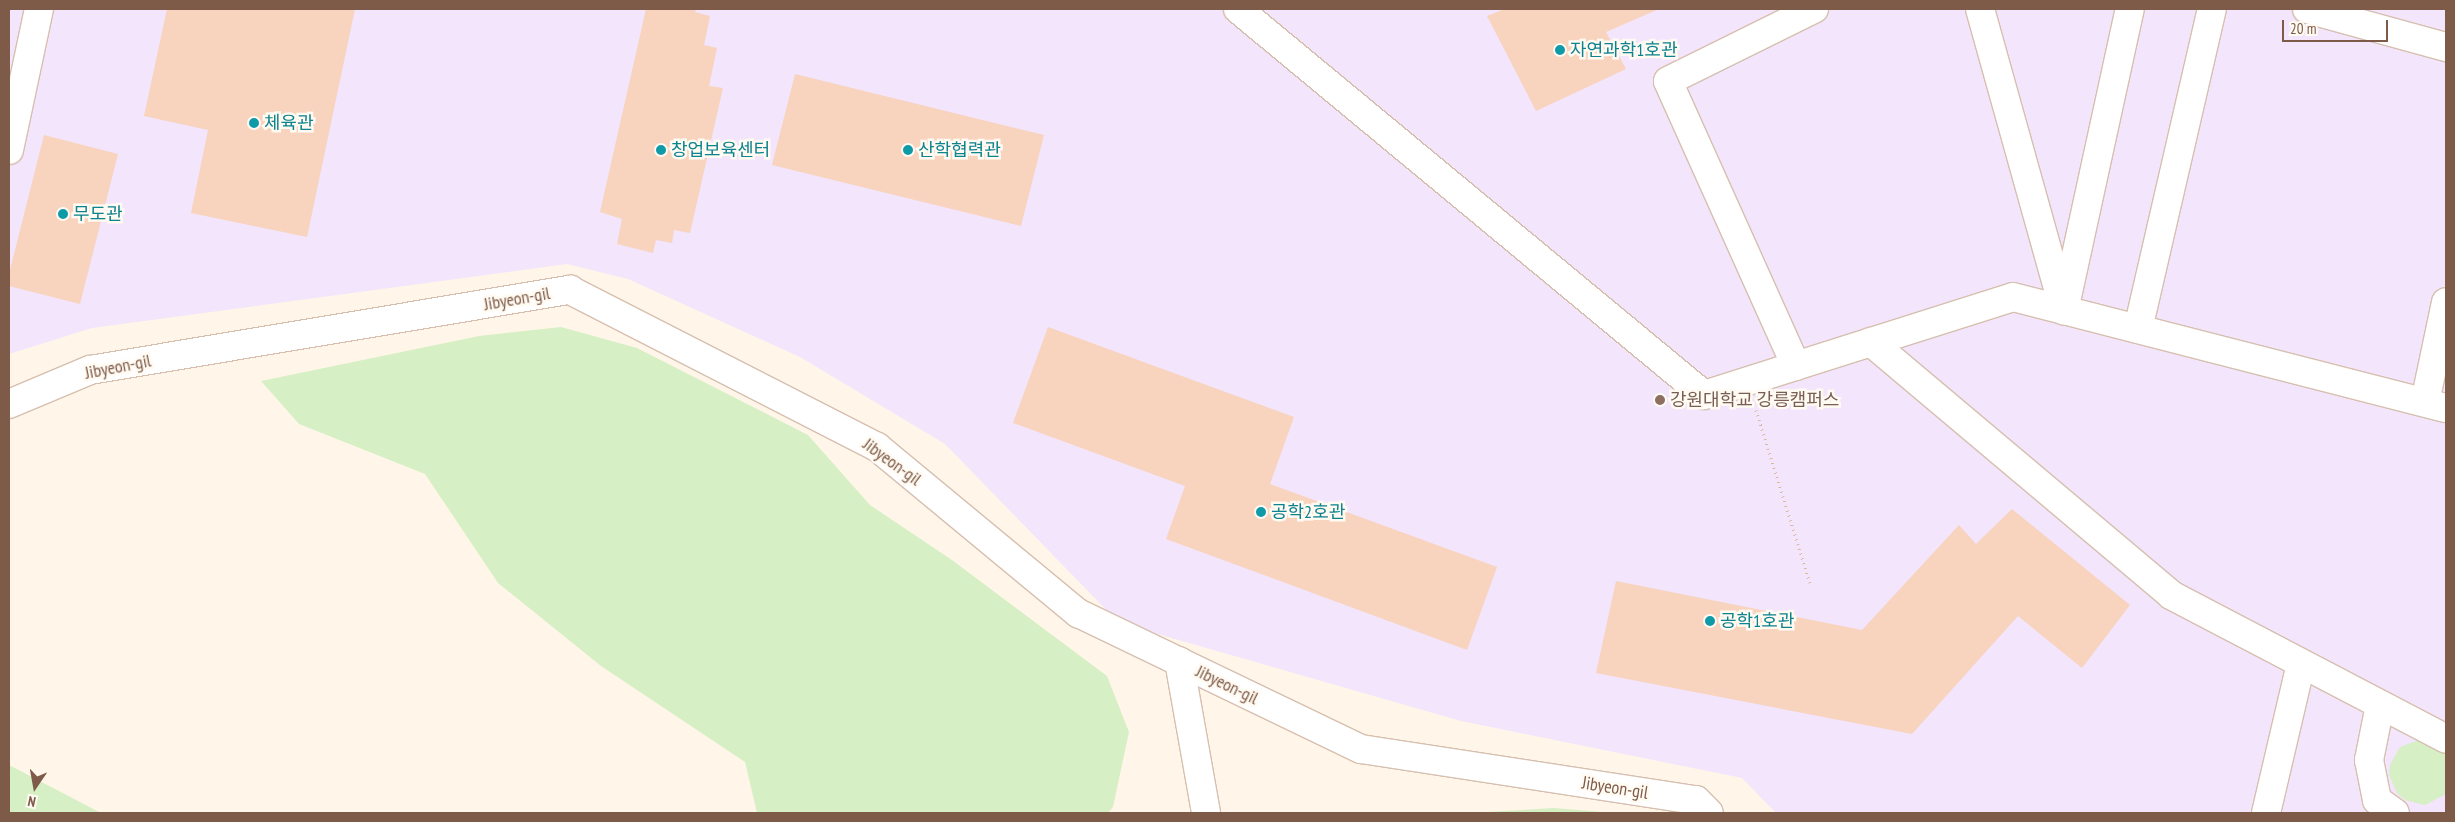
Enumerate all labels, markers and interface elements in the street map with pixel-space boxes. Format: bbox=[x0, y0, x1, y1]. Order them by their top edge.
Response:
scale bar bbox=[2285, 10, 2391, 42]
text: 20 m bbox=[2290, 19, 2316, 38]
place label: 자연과학1호관 bbox=[1570, 39, 1677, 61]
marker: 자연과학1호관 bbox=[1554, 44, 1566, 56]
place label: 체육관 bbox=[264, 112, 314, 134]
marker: 체육관 bbox=[248, 117, 260, 129]
place label: 창업보육센터 bbox=[671, 139, 770, 161]
place label: 산학협력관 bbox=[918, 139, 1001, 161]
marker: 창업보육센터 bbox=[655, 144, 667, 156]
marker: 산학협력관 bbox=[902, 144, 914, 156]
place label: 무도관 bbox=[73, 203, 123, 225]
marker: 무도관 bbox=[57, 208, 69, 220]
street label: Jibyeon-gil bbox=[482, 283, 552, 315]
street label: Jibyeon-gil bbox=[83, 350, 153, 384]
place label: 강원대학교 강릉캠퍼스 bbox=[1670, 389, 1839, 411]
marker: 강원대학교 강릉캠퍼스 bbox=[1654, 394, 1666, 406]
street label: Jibyeon-gil bbox=[859, 434, 925, 490]
place label: 공학2호관 bbox=[1271, 501, 1345, 523]
marker: 공학2호관 bbox=[1255, 506, 1267, 518]
place label: 공학1호관 bbox=[1720, 610, 1794, 632]
marker: 공학1호관 bbox=[1704, 615, 1716, 627]
street label: Jibyeon-gil bbox=[1192, 661, 1262, 709]
north arrow bbox=[10, 762, 60, 812]
street label: Jibyeon-gil bbox=[1580, 772, 1650, 804]
text: N bbox=[26, 792, 37, 811]

